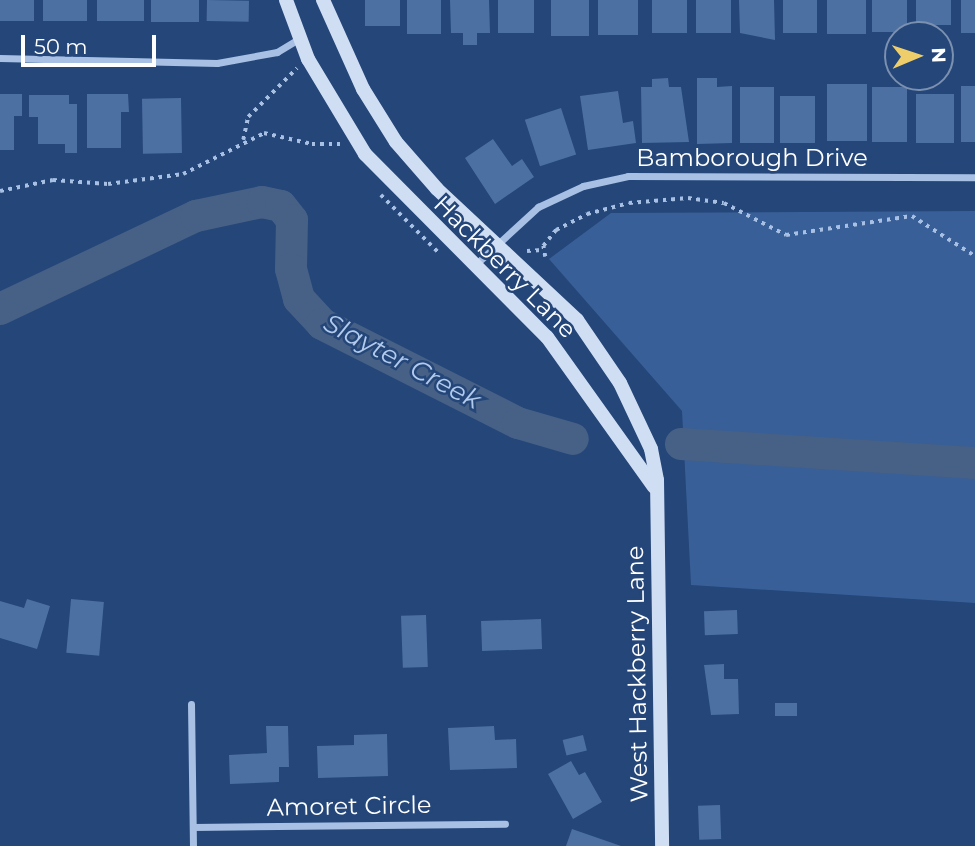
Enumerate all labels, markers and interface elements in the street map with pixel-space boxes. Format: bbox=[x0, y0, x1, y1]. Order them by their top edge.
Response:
scale bar bbox=[24, 21, 159, 65]
north arrow bbox=[884, 21, 954, 91]
text: 50 m bbox=[34, 34, 88, 59]
text: N bbox=[927, 47, 950, 63]
street label: Bamborough Drive bbox=[636, 144, 868, 172]
street label: Hackberry Lane bbox=[428, 190, 582, 344]
water label: Slayter Creek bbox=[318, 308, 486, 416]
street label: West Hackberry Lane bbox=[620, 545, 654, 803]
street label: Amoret Circle bbox=[266, 790, 432, 822]

